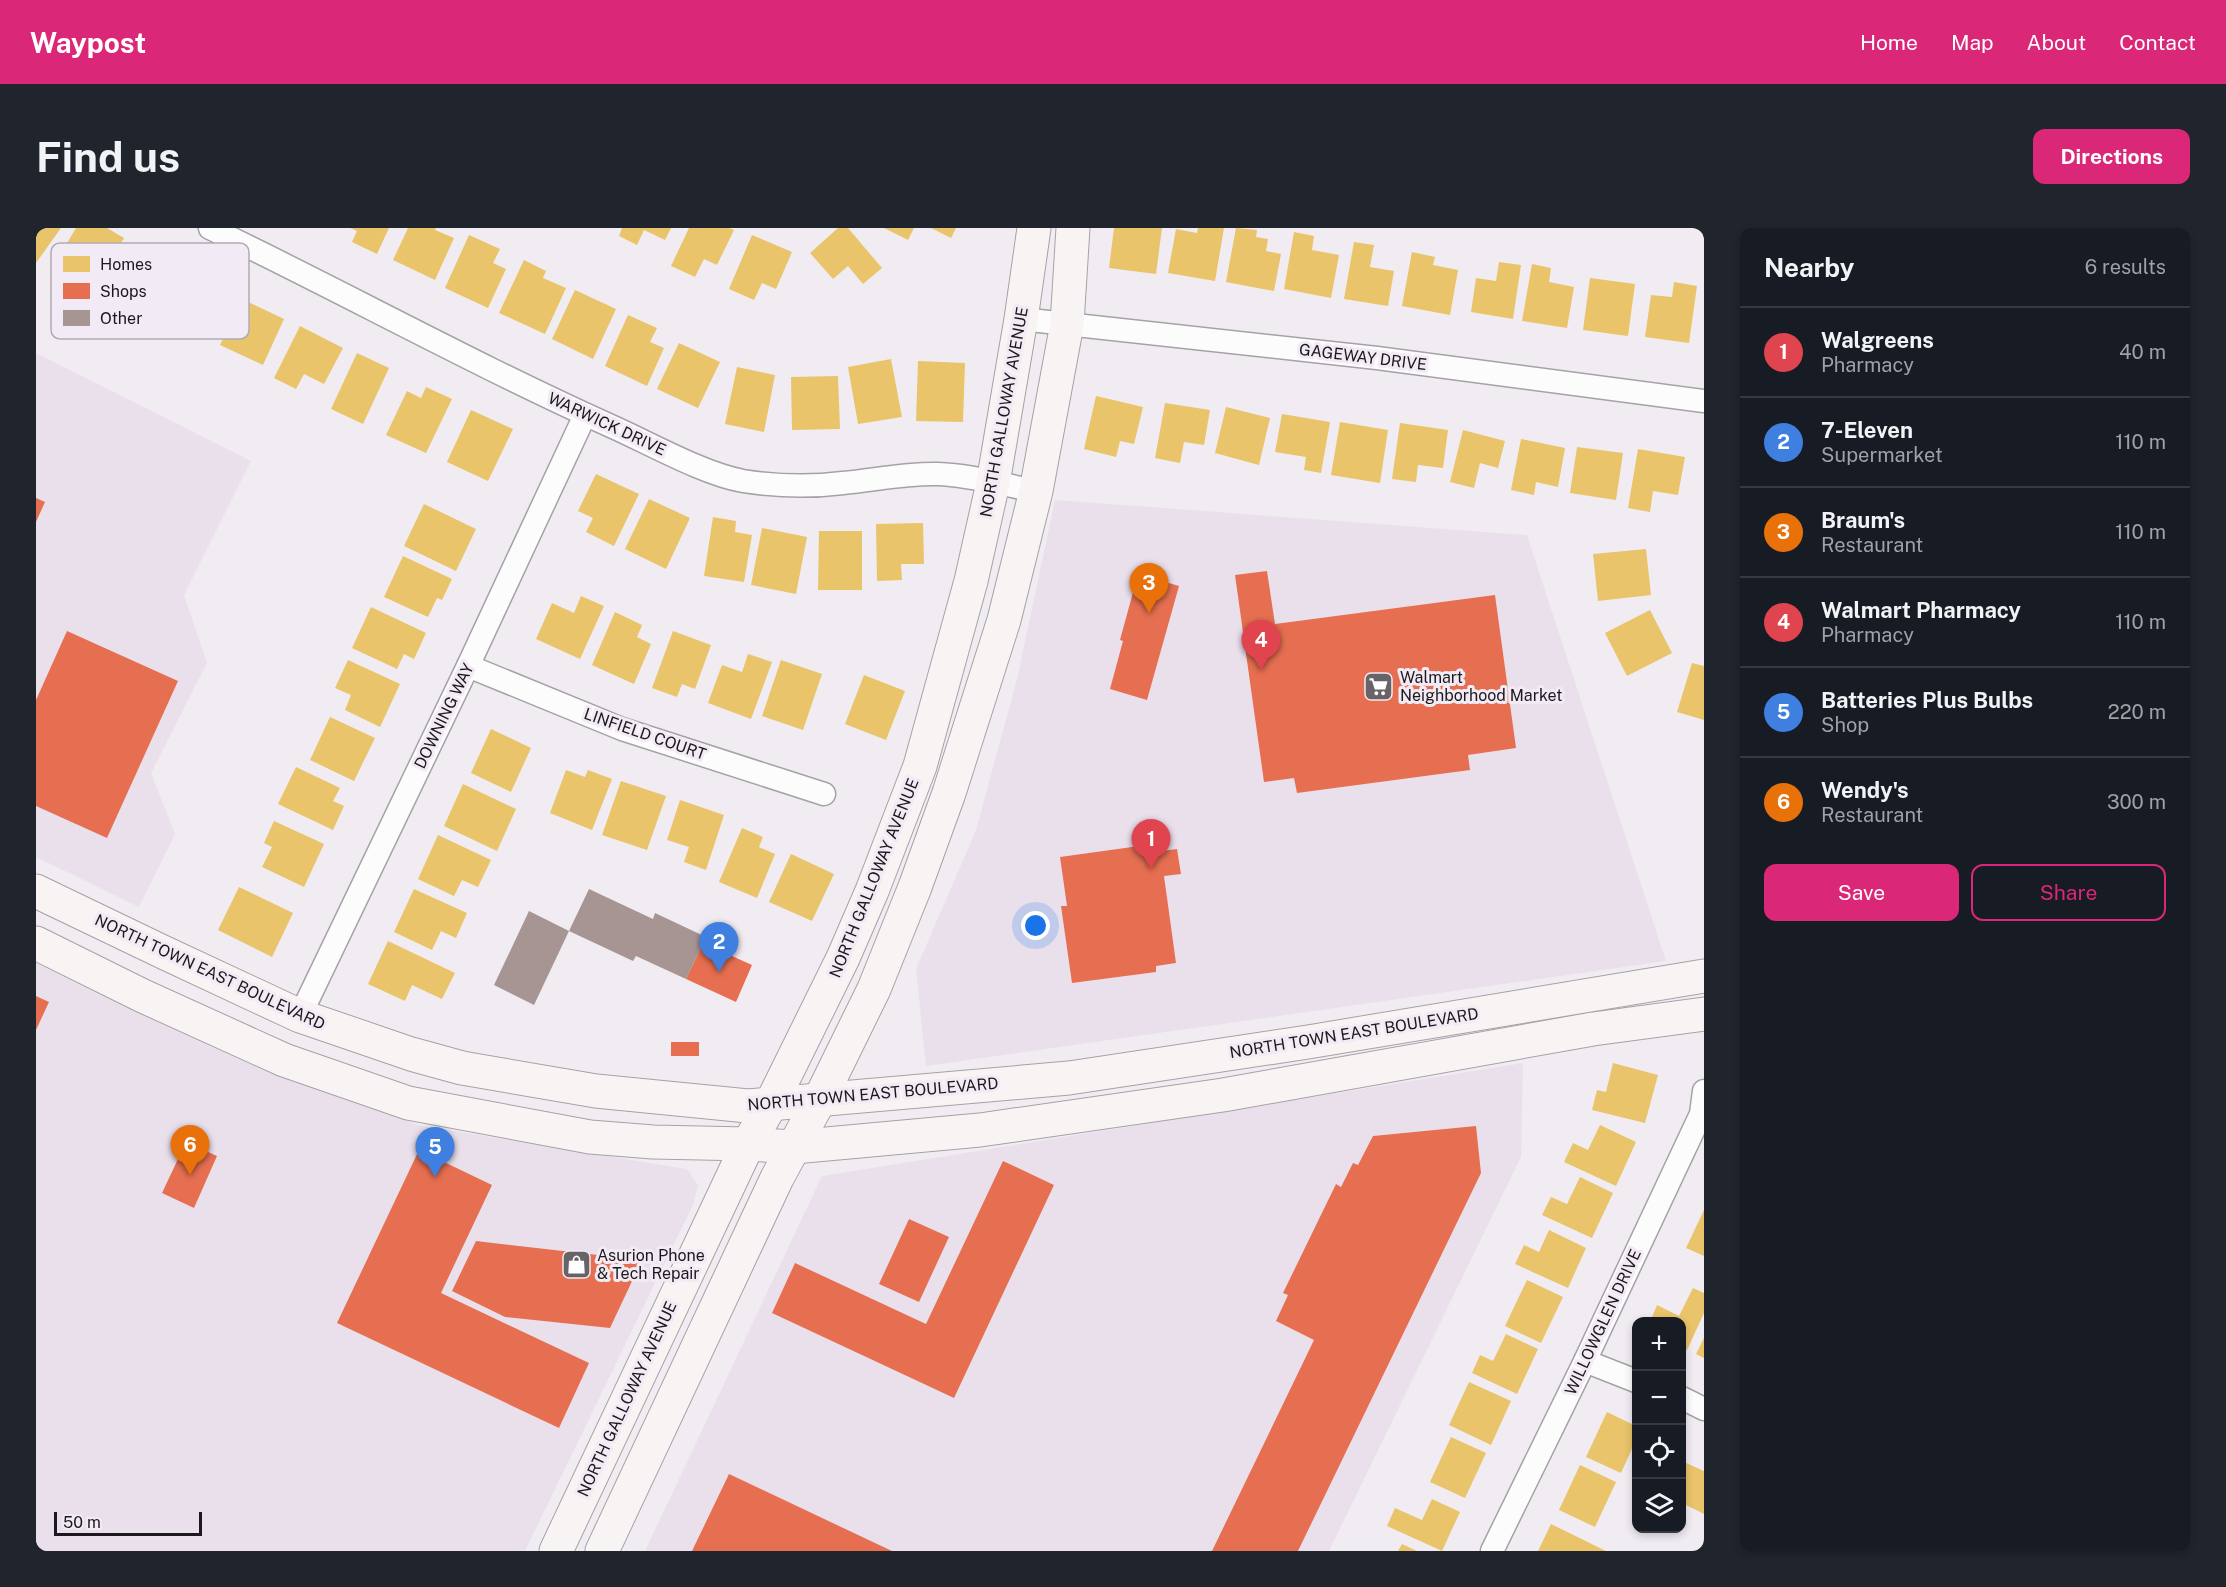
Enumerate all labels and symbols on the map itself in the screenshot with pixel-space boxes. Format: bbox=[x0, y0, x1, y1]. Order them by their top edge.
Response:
legend bbox=[51, 243, 249, 339]
text: Homes bbox=[100, 255, 152, 274]
text: Shops bbox=[100, 282, 147, 301]
street label: NORTH GALLOWAY AVENUE bbox=[976, 305, 1032, 519]
text: Other bbox=[100, 309, 142, 328]
street label: GAGEWAY DRIVE bbox=[1298, 340, 1428, 374]
street label: WARWICK DRIVE bbox=[545, 388, 669, 460]
pin: 3 bbox=[1130, 564, 1168, 613]
pin: 4 bbox=[1242, 620, 1280, 670]
street label: DOWNING WAY bbox=[410, 660, 478, 772]
place label: Walmart Neighborhood Market bbox=[1400, 668, 1562, 705]
supermarket icon: Walmart Neighborhood Market bbox=[1363, 670, 1395, 702]
street label: LINFIELD COURT bbox=[581, 704, 709, 764]
street label: NORTH GALLOWAY AVENUE bbox=[825, 776, 923, 980]
pin: 1 bbox=[1132, 820, 1170, 869]
street label: NORTH TOWN EAST BOULEVARD bbox=[92, 910, 328, 1034]
your location bbox=[1021, 911, 1050, 940]
pin: 2 bbox=[700, 922, 738, 972]
street label: NORTH TOWN EAST BOULEVARD bbox=[1228, 1004, 1480, 1062]
street label: NORTH TOWN EAST BOULEVARD bbox=[747, 1074, 999, 1114]
pin: 6 bbox=[170, 1126, 210, 1175]
pin: 5 bbox=[416, 1128, 454, 1177]
place label: Asurion Phone & Tech Repair bbox=[597, 1246, 705, 1283]
street label: WILLOWGLEN DRIVE bbox=[1561, 1246, 1645, 1398]
shop icon: Asurion Phone & Tech Repair bbox=[560, 1248, 592, 1280]
street label: NORTH GALLOWAY AVENUE bbox=[573, 1298, 681, 1500]
scale bar bbox=[54, 1509, 202, 1536]

